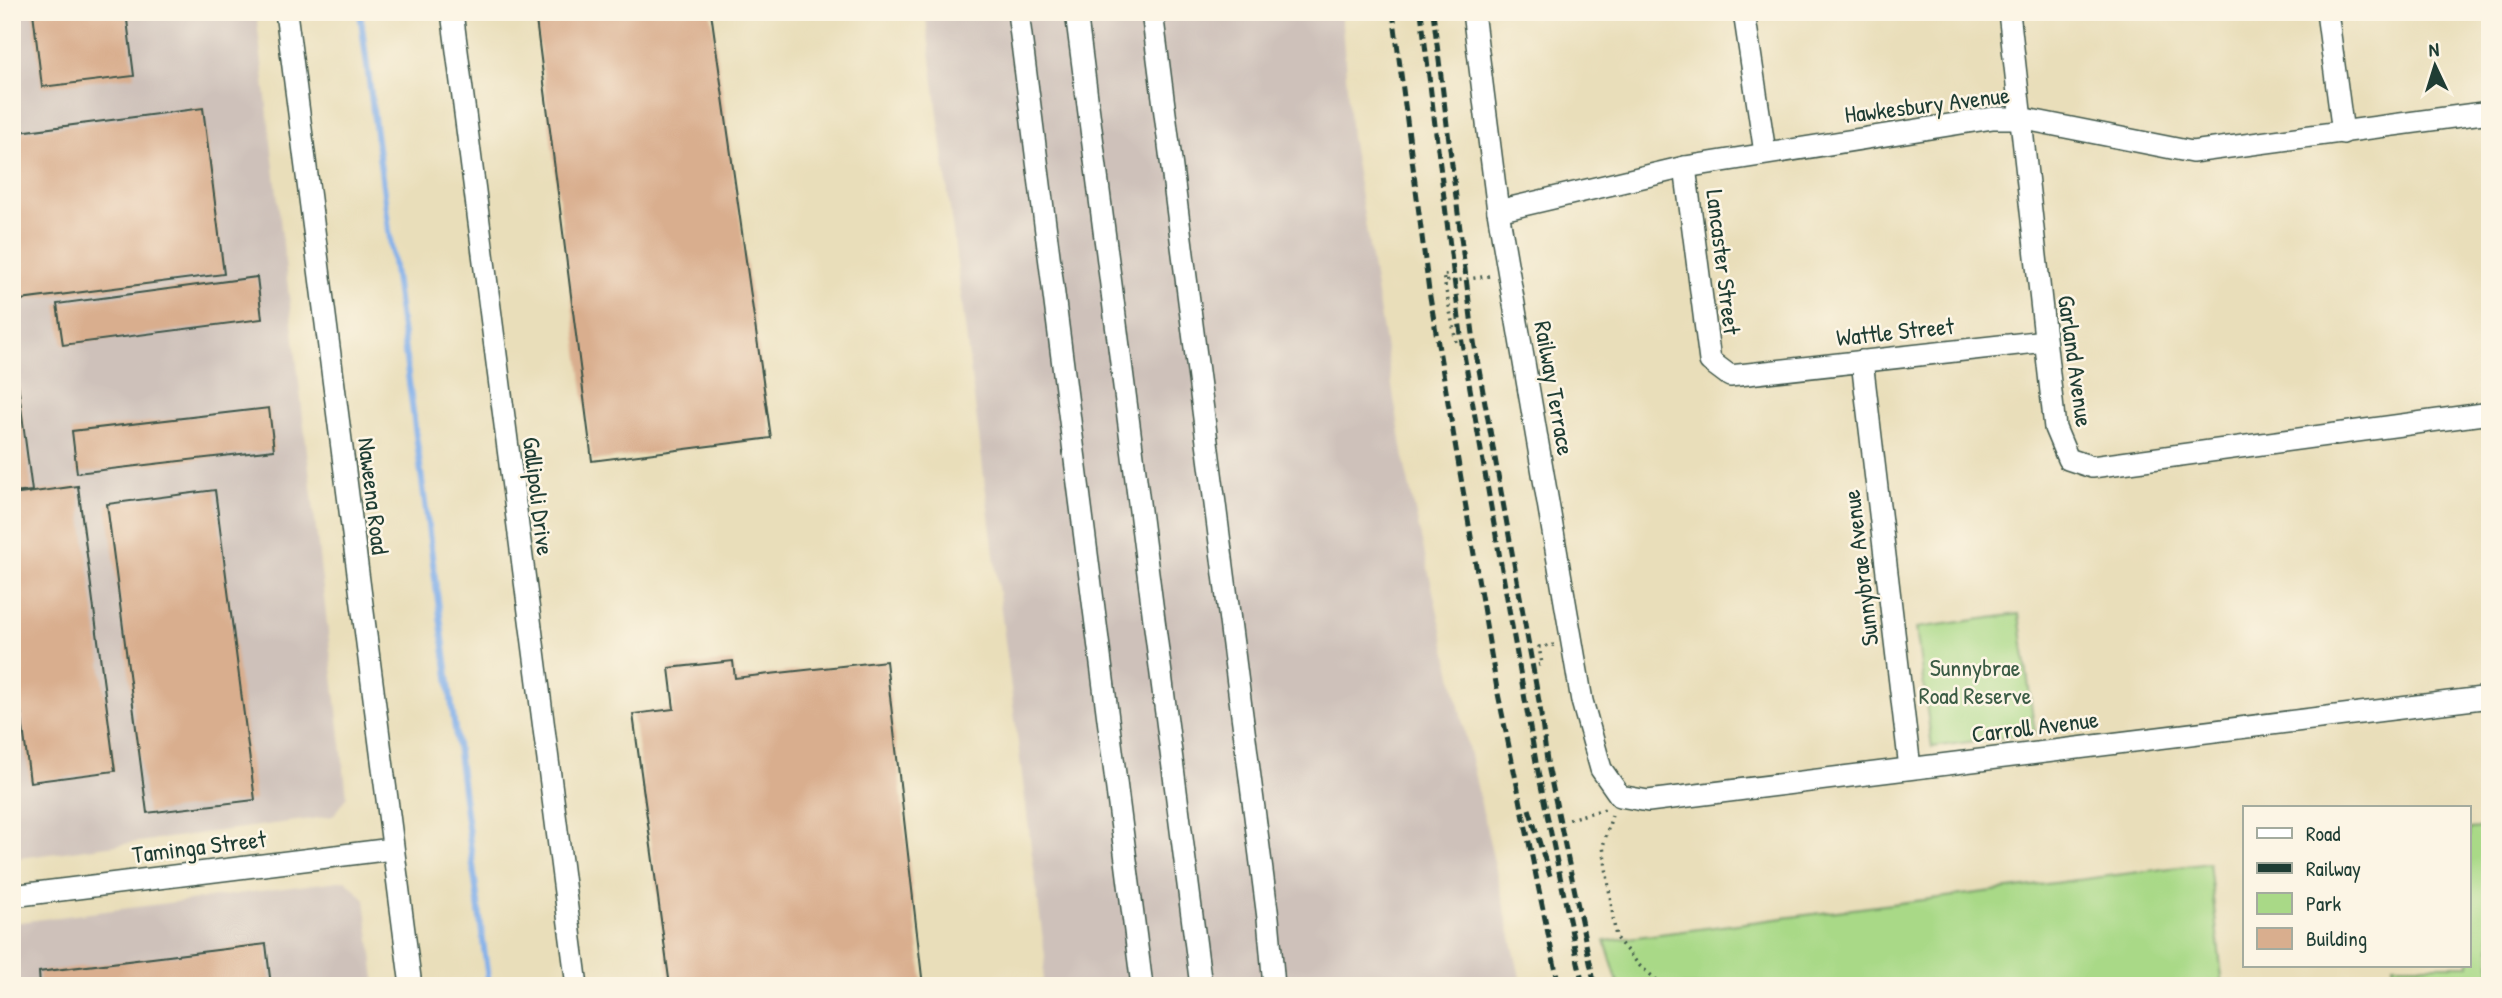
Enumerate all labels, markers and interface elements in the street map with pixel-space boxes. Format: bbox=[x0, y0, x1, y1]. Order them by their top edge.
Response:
north arrow bbox=[2400, 32, 2470, 102]
text: N bbox=[2428, 36, 2440, 62]
street label: Hawkesbury Avenue bbox=[1843, 78, 2012, 130]
street label: Lancaster Street bbox=[1699, 188, 1749, 337]
street label: Garland Avenue bbox=[2051, 293, 2101, 429]
street label: Wattle Street bbox=[1835, 309, 1956, 353]
street label: Railway Terrace bbox=[1527, 318, 1583, 458]
street label: Gallipoli Drive bbox=[516, 435, 562, 557]
street label: Naweena Road bbox=[351, 436, 397, 556]
street label: Sunnybrae Avenue bbox=[1835, 488, 1885, 648]
park label: Sunnybrae Road Reserve bbox=[1919, 651, 2032, 711]
street label: Carroll Avenue bbox=[1970, 702, 2101, 750]
legend bbox=[2243, 806, 2470, 967]
text: Road bbox=[2306, 819, 2340, 848]
street label: Taminga Street bbox=[130, 822, 269, 870]
text: Railway bbox=[2306, 854, 2361, 883]
text: Park bbox=[2306, 889, 2341, 918]
text: Building bbox=[2306, 924, 2367, 953]

